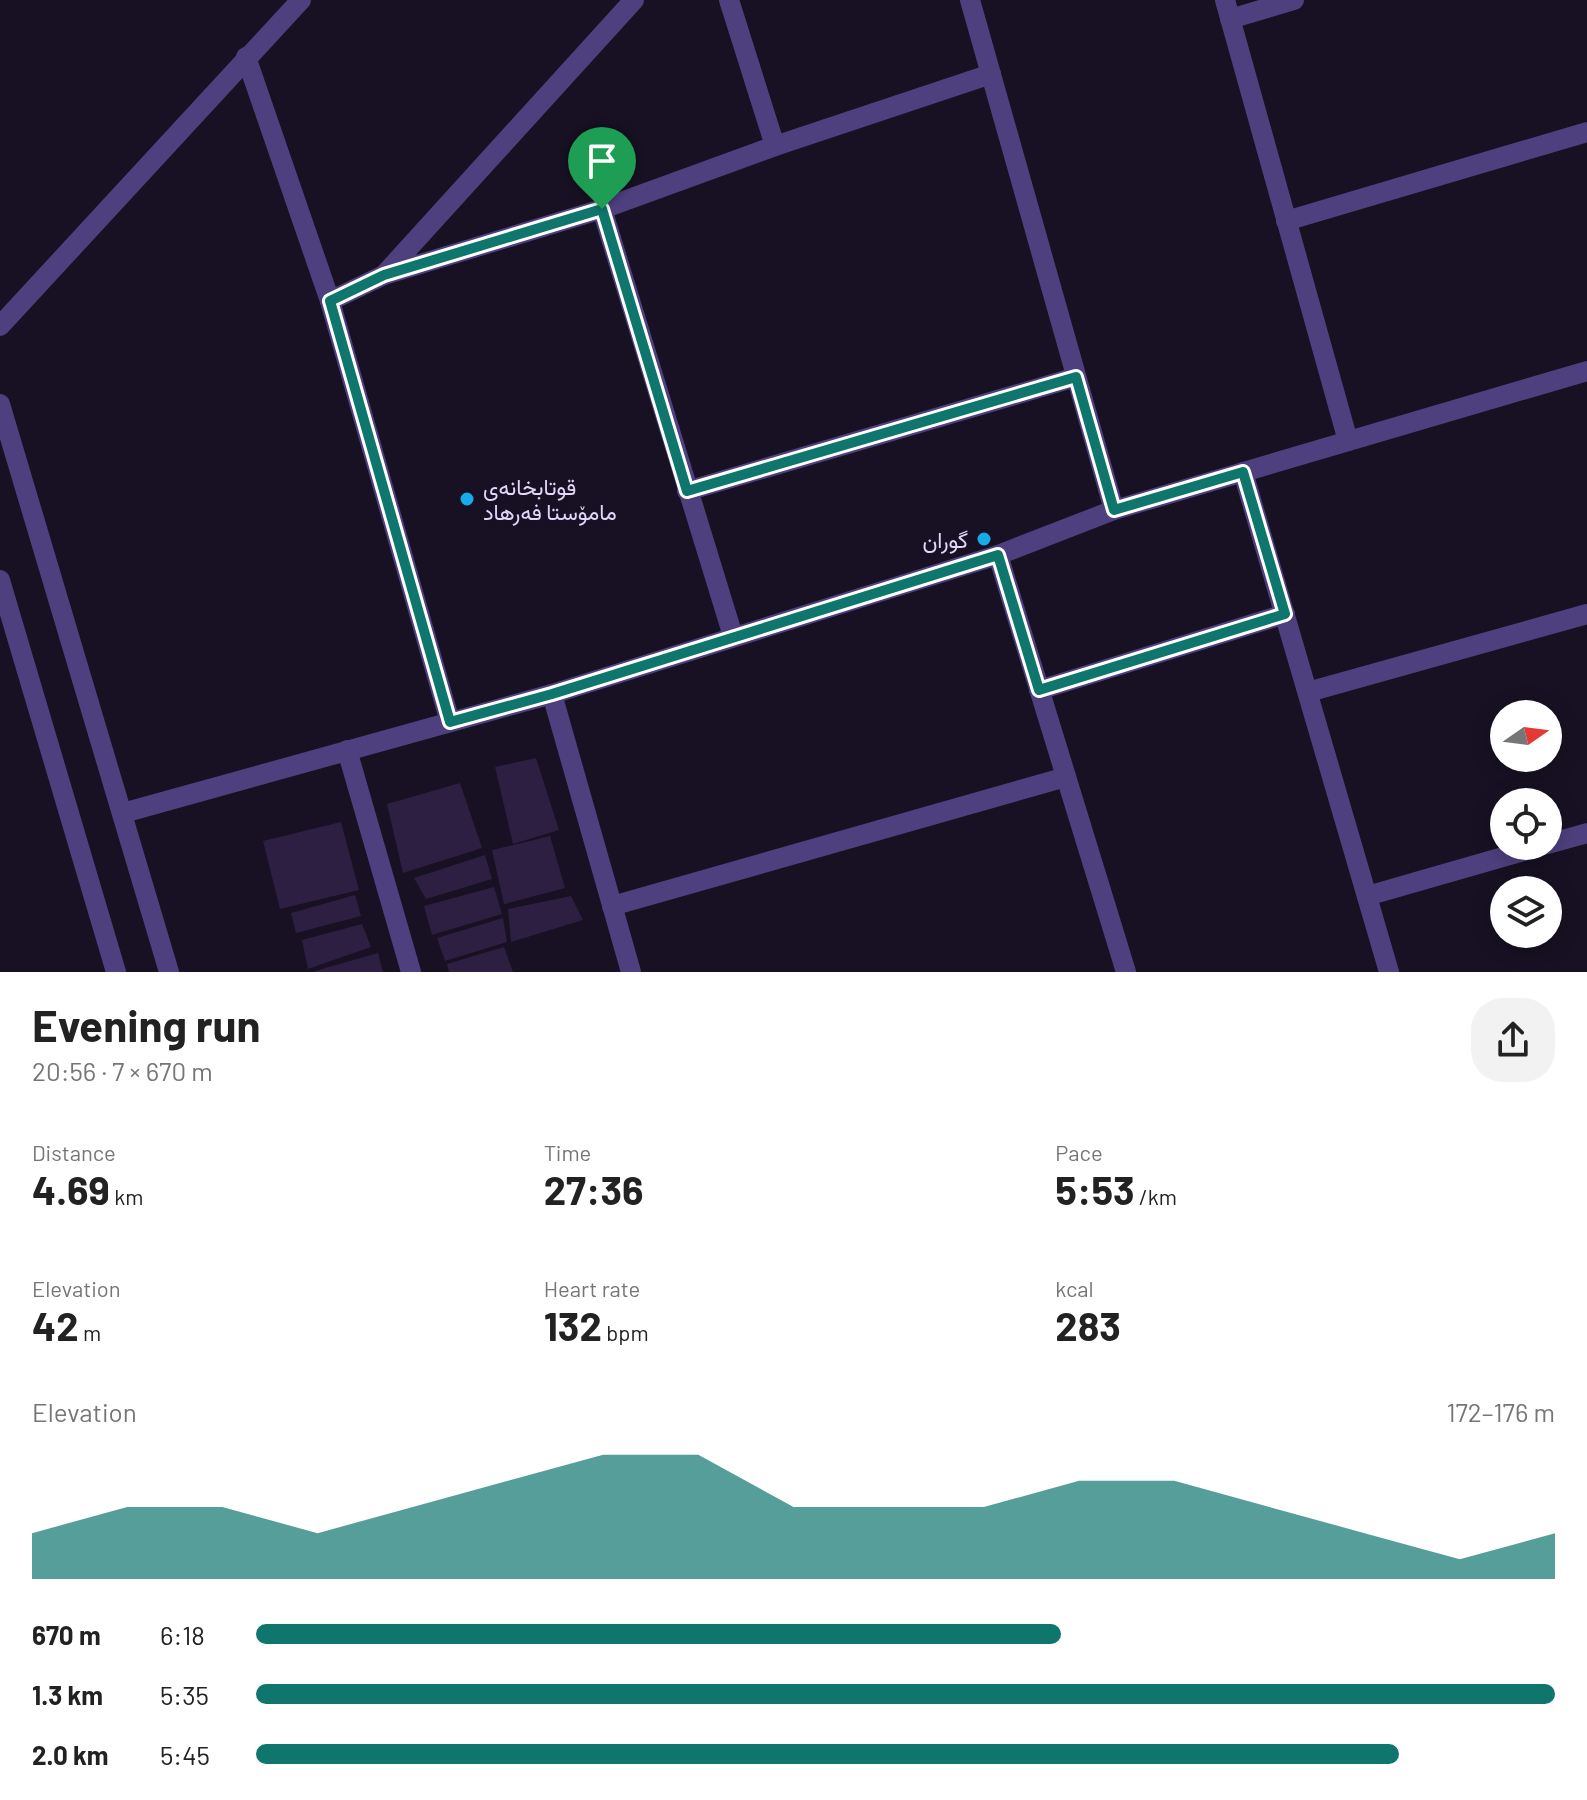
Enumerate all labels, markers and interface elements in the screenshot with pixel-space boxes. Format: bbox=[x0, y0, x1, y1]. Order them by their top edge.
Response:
pin bbox=[568, 127, 636, 209]
icon: arrive bbox=[580, 139, 624, 183]
place label: قوتابخانەی مامۆستا فەرهاد bbox=[483, 473, 617, 526]
marker: قوتابخانەی مامۆستا فەرهاد bbox=[458, 490, 476, 508]
place label: گوران bbox=[922, 526, 968, 554]
marker: گوران bbox=[975, 530, 993, 548]
north arrow bbox=[1490, 700, 1562, 772]
map controls bbox=[1490, 700, 1562, 948]
button: locate bbox=[1490, 788, 1562, 860]
button: layers bbox=[1490, 876, 1562, 948]
text: Evening run bbox=[32, 998, 261, 1051]
button: share bbox=[1471, 998, 1555, 1082]
text: 20:56 · 7 × 670 m bbox=[32, 1055, 213, 1086]
text: Distance bbox=[32, 1139, 116, 1165]
text: Time bbox=[544, 1139, 591, 1165]
text: Pace bbox=[1055, 1139, 1103, 1165]
text: 4.69 bbox=[32, 1165, 110, 1213]
text: 27:36 bbox=[544, 1165, 644, 1213]
text: 5:53 bbox=[1055, 1165, 1135, 1213]
text: km bbox=[110, 1183, 143, 1209]
text: /km bbox=[1135, 1183, 1177, 1209]
text: Elevation bbox=[32, 1275, 121, 1301]
text: Heart rate bbox=[544, 1275, 640, 1301]
text: kcal bbox=[1055, 1275, 1094, 1301]
text: 42 bbox=[32, 1301, 79, 1349]
text: 132 bbox=[544, 1301, 602, 1349]
text: 283 bbox=[1055, 1301, 1121, 1349]
text: m bbox=[79, 1319, 101, 1345]
text: bpm bbox=[602, 1319, 649, 1345]
text: Elevation bbox=[32, 1396, 137, 1427]
text: 172–176 m bbox=[1446, 1396, 1555, 1427]
text: 670 m bbox=[32, 1619, 101, 1650]
text: 6:18 bbox=[160, 1619, 205, 1650]
text: 1.3 km bbox=[32, 1679, 103, 1710]
text: 5:35 bbox=[160, 1679, 209, 1710]
text: 2.0 km bbox=[32, 1739, 109, 1770]
text: 5:45 bbox=[160, 1739, 210, 1770]

